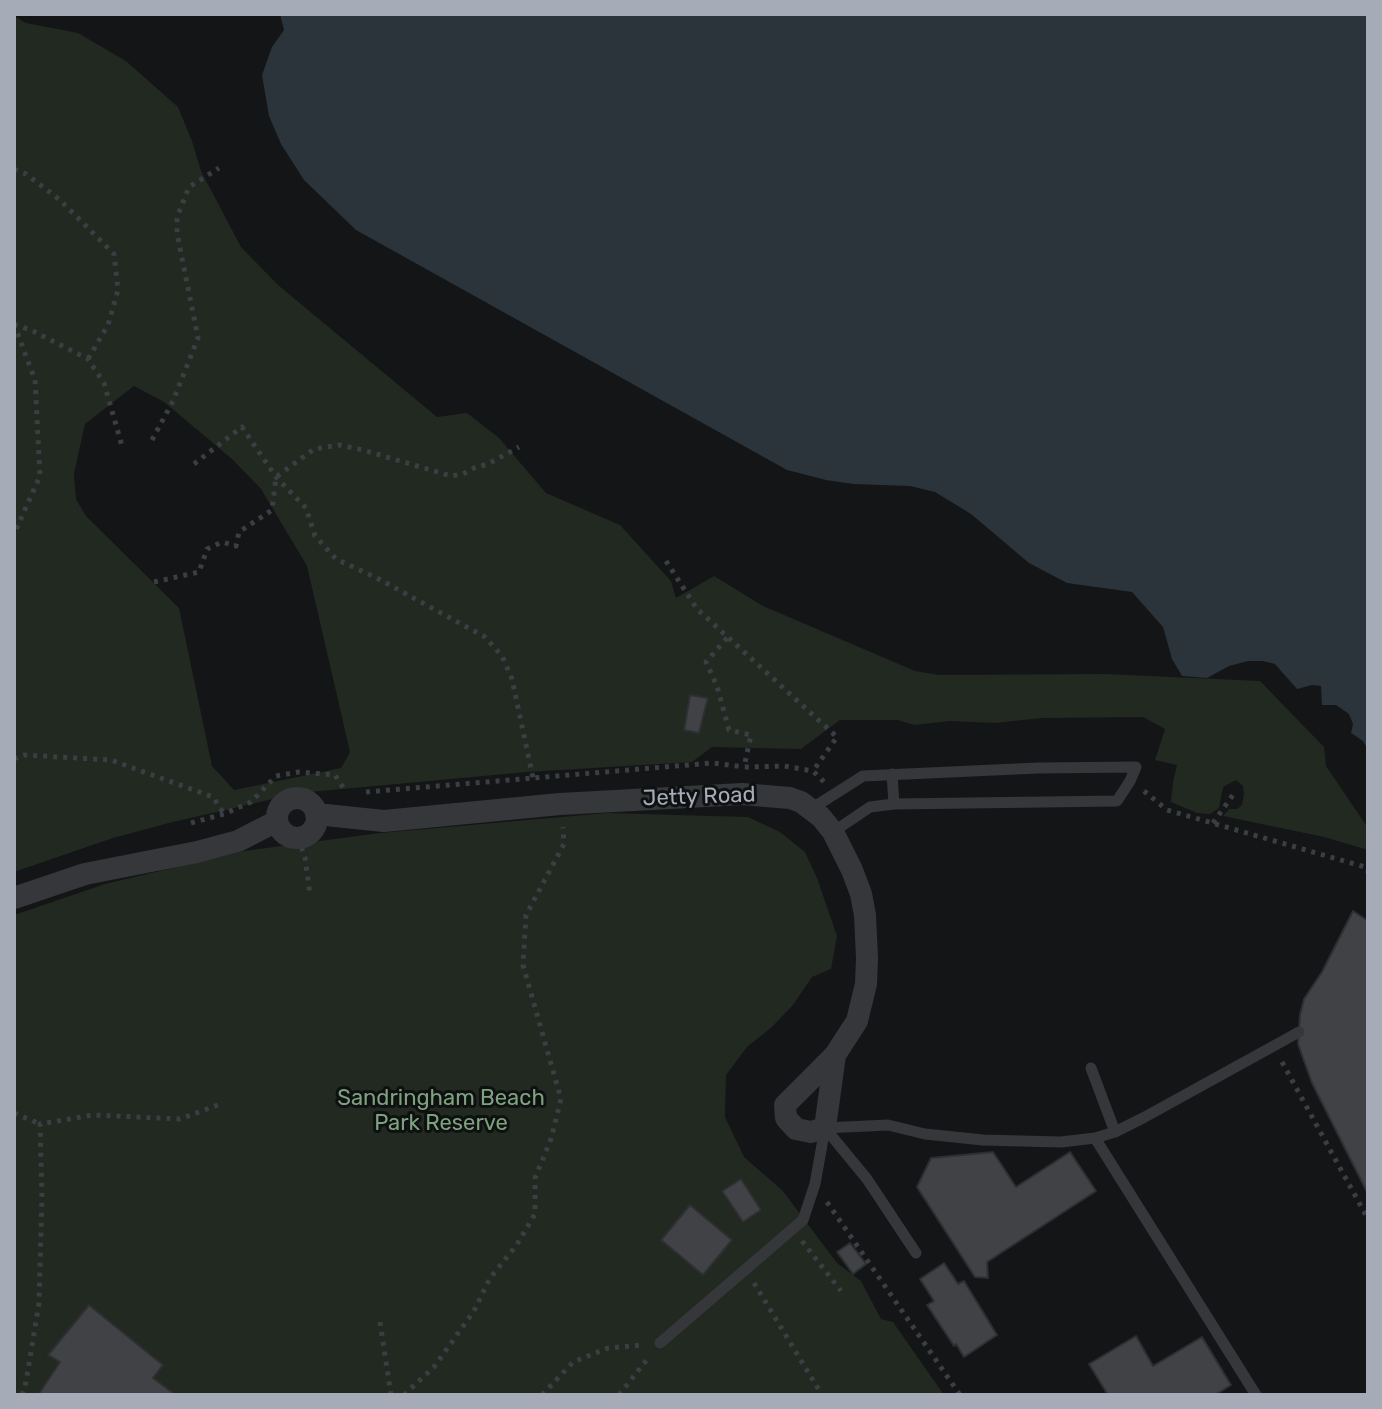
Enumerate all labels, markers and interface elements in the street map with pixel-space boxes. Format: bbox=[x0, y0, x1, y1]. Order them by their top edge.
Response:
street label: Jetty Road bbox=[642, 782, 756, 812]
park label: Sandringham Beach Park Reserve bbox=[337, 1086, 545, 1138]

